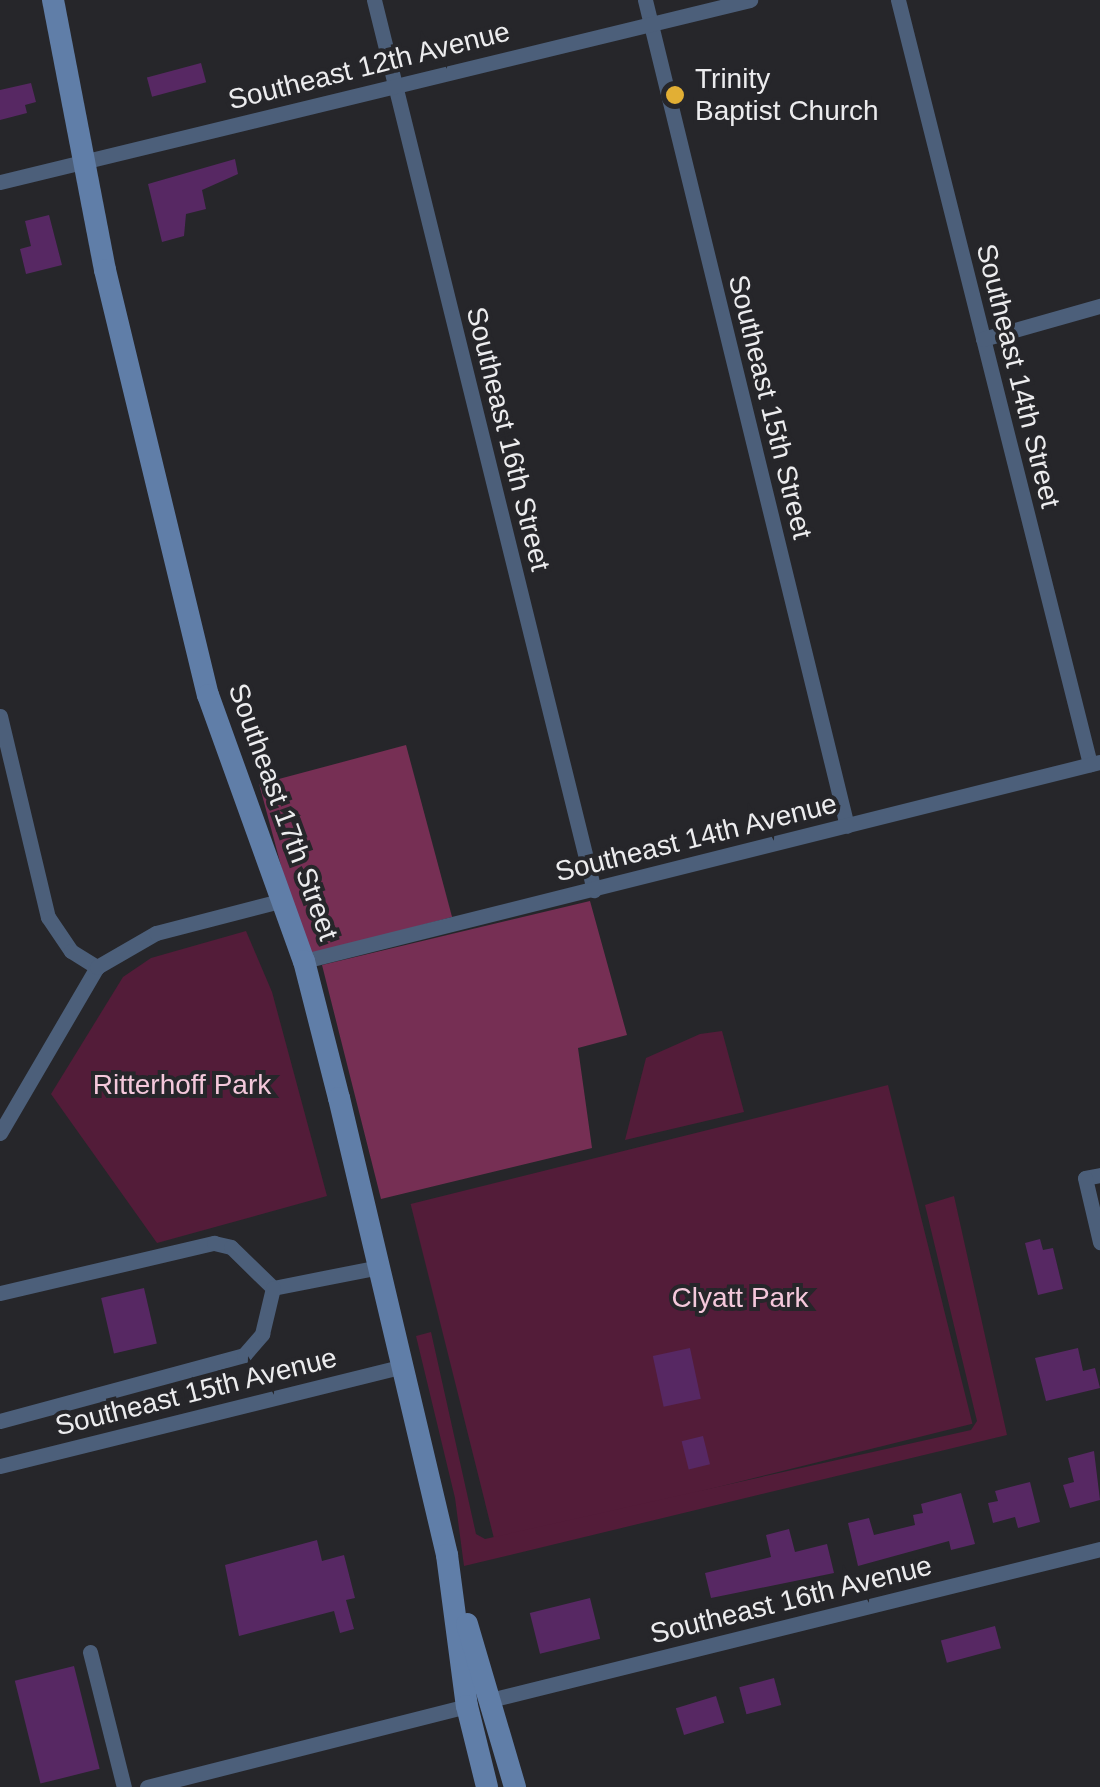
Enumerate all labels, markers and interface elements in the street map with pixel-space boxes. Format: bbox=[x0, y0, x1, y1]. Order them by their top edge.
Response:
street label: Southeast 12th Avenue bbox=[224, 15, 514, 117]
place label: Trinity Baptist Church bbox=[695, 62, 879, 128]
marker: Trinity Baptist Church bbox=[664, 84, 686, 106]
street label: Southeast 14th Street bbox=[969, 241, 1067, 511]
street label: Southeast 15th Street bbox=[721, 272, 819, 542]
street label: Southeast 16th Street bbox=[459, 304, 557, 574]
street label: Southeast 17th Street bbox=[221, 679, 345, 945]
street label: Southeast 14th Avenue bbox=[551, 787, 841, 889]
park label: Ritterhoff Park bbox=[93, 1068, 271, 1102]
park label: Clyatt Park bbox=[672, 1281, 808, 1315]
street label: Southeast 15th Avenue bbox=[51, 1341, 341, 1443]
street label: Southeast 16th Avenue bbox=[646, 1549, 936, 1651]

